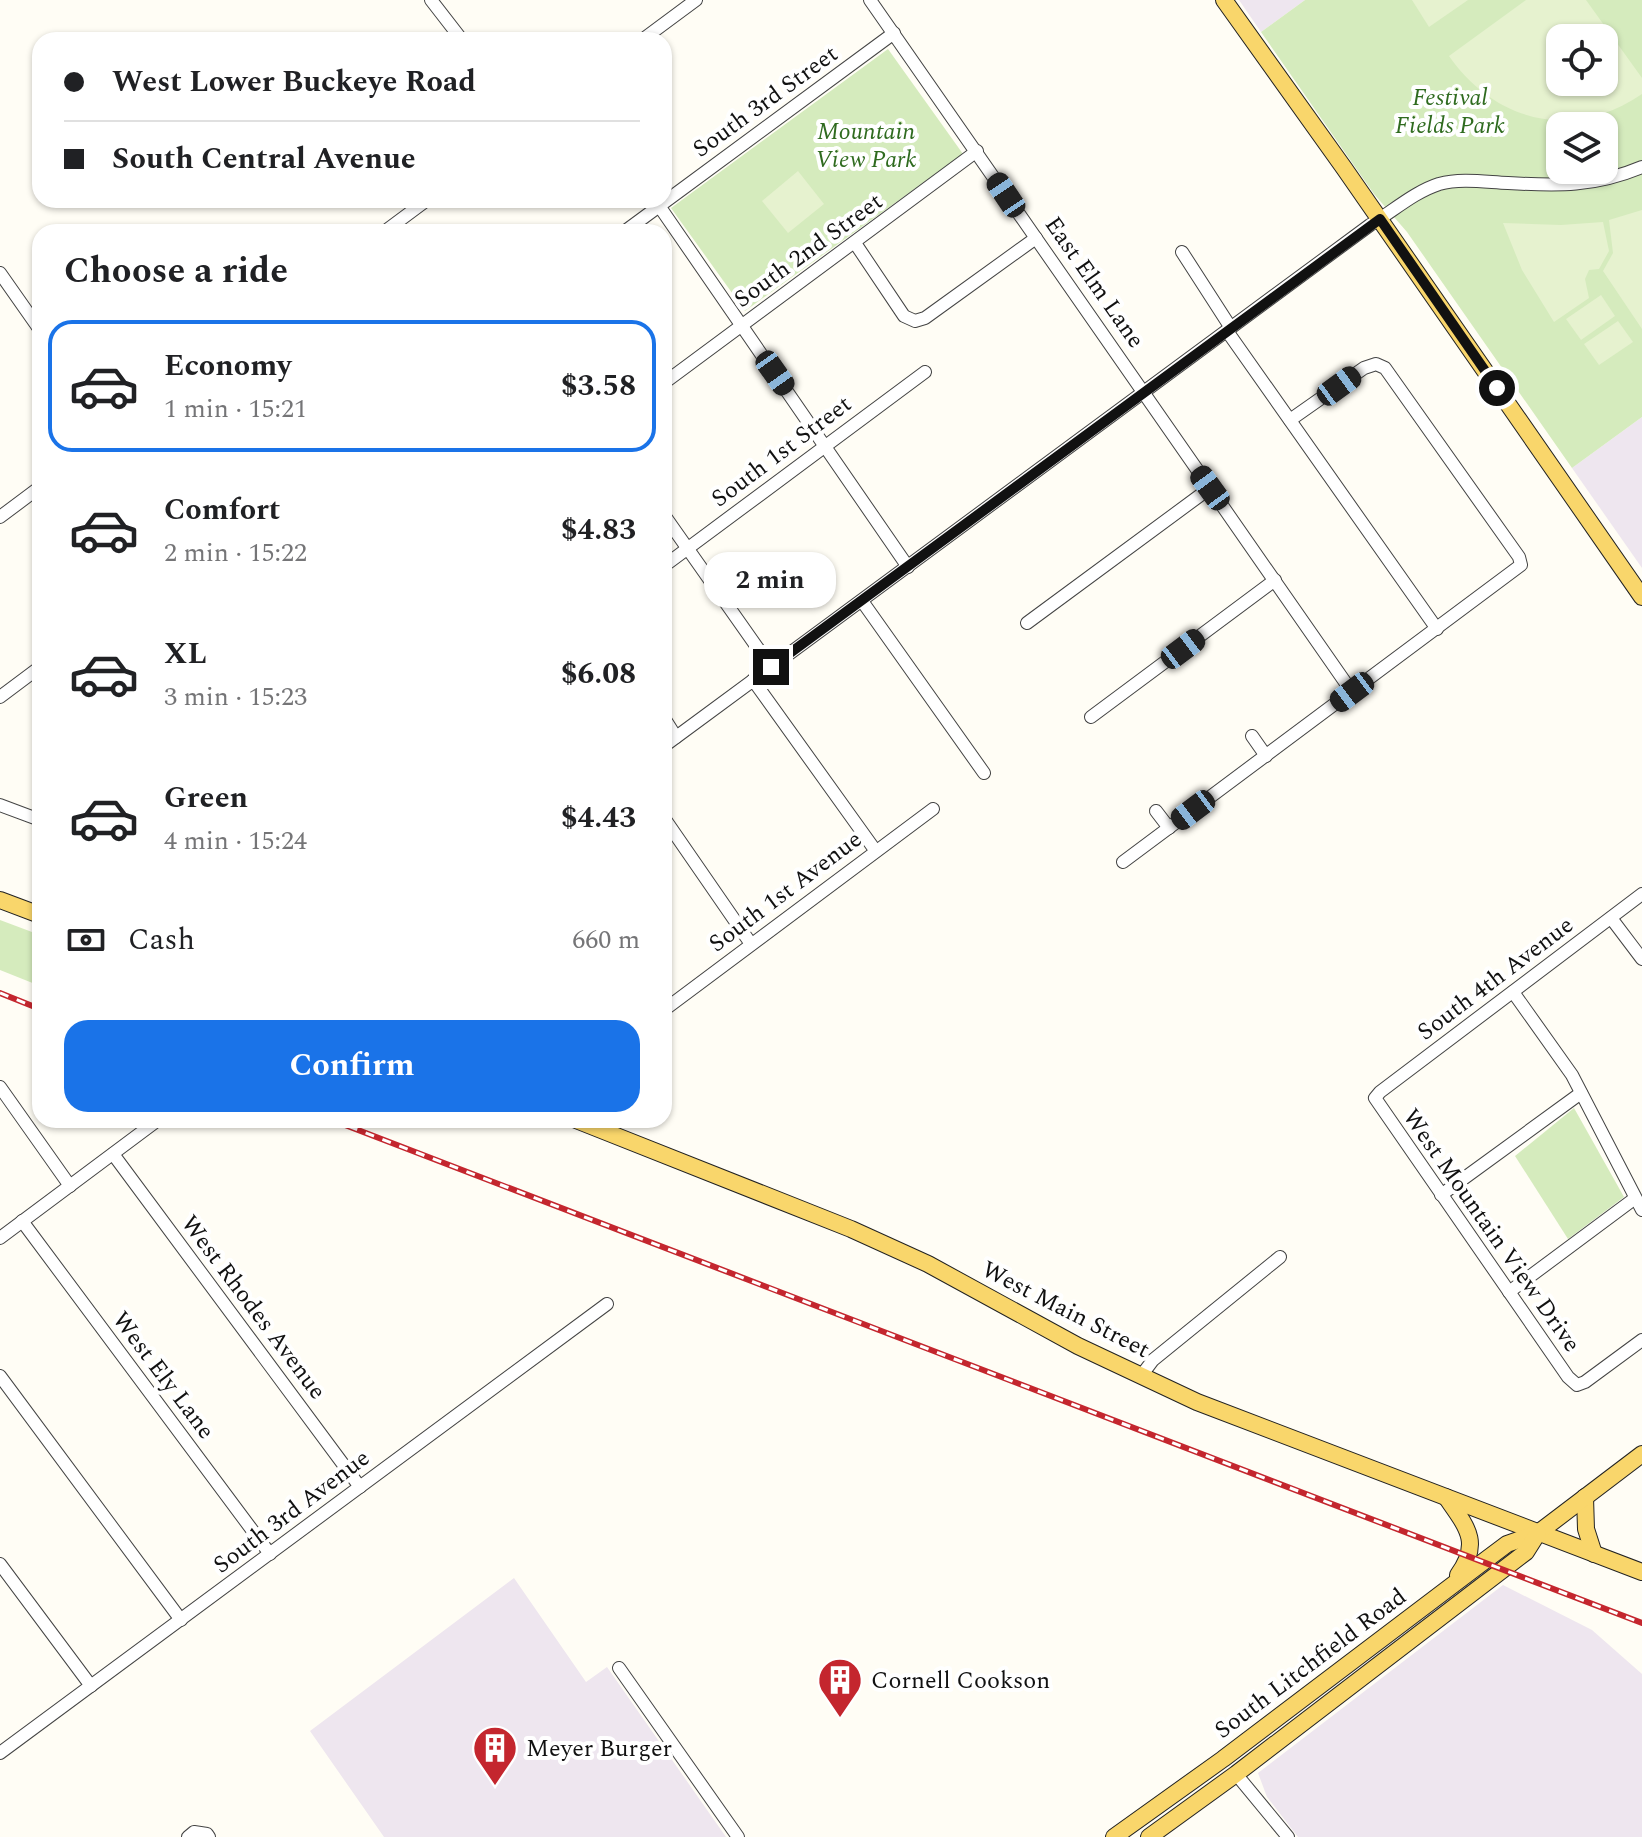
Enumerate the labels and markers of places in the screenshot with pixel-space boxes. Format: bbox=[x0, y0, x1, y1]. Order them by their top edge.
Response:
building icon: Cornell Cookson bbox=[816, 1656, 864, 1719]
place label: Cornell Cookson bbox=[871, 1663, 1050, 1699]
building icon: Meyer Burger bbox=[471, 1724, 519, 1787]
place label: Meyer Burger bbox=[526, 1731, 672, 1767]

